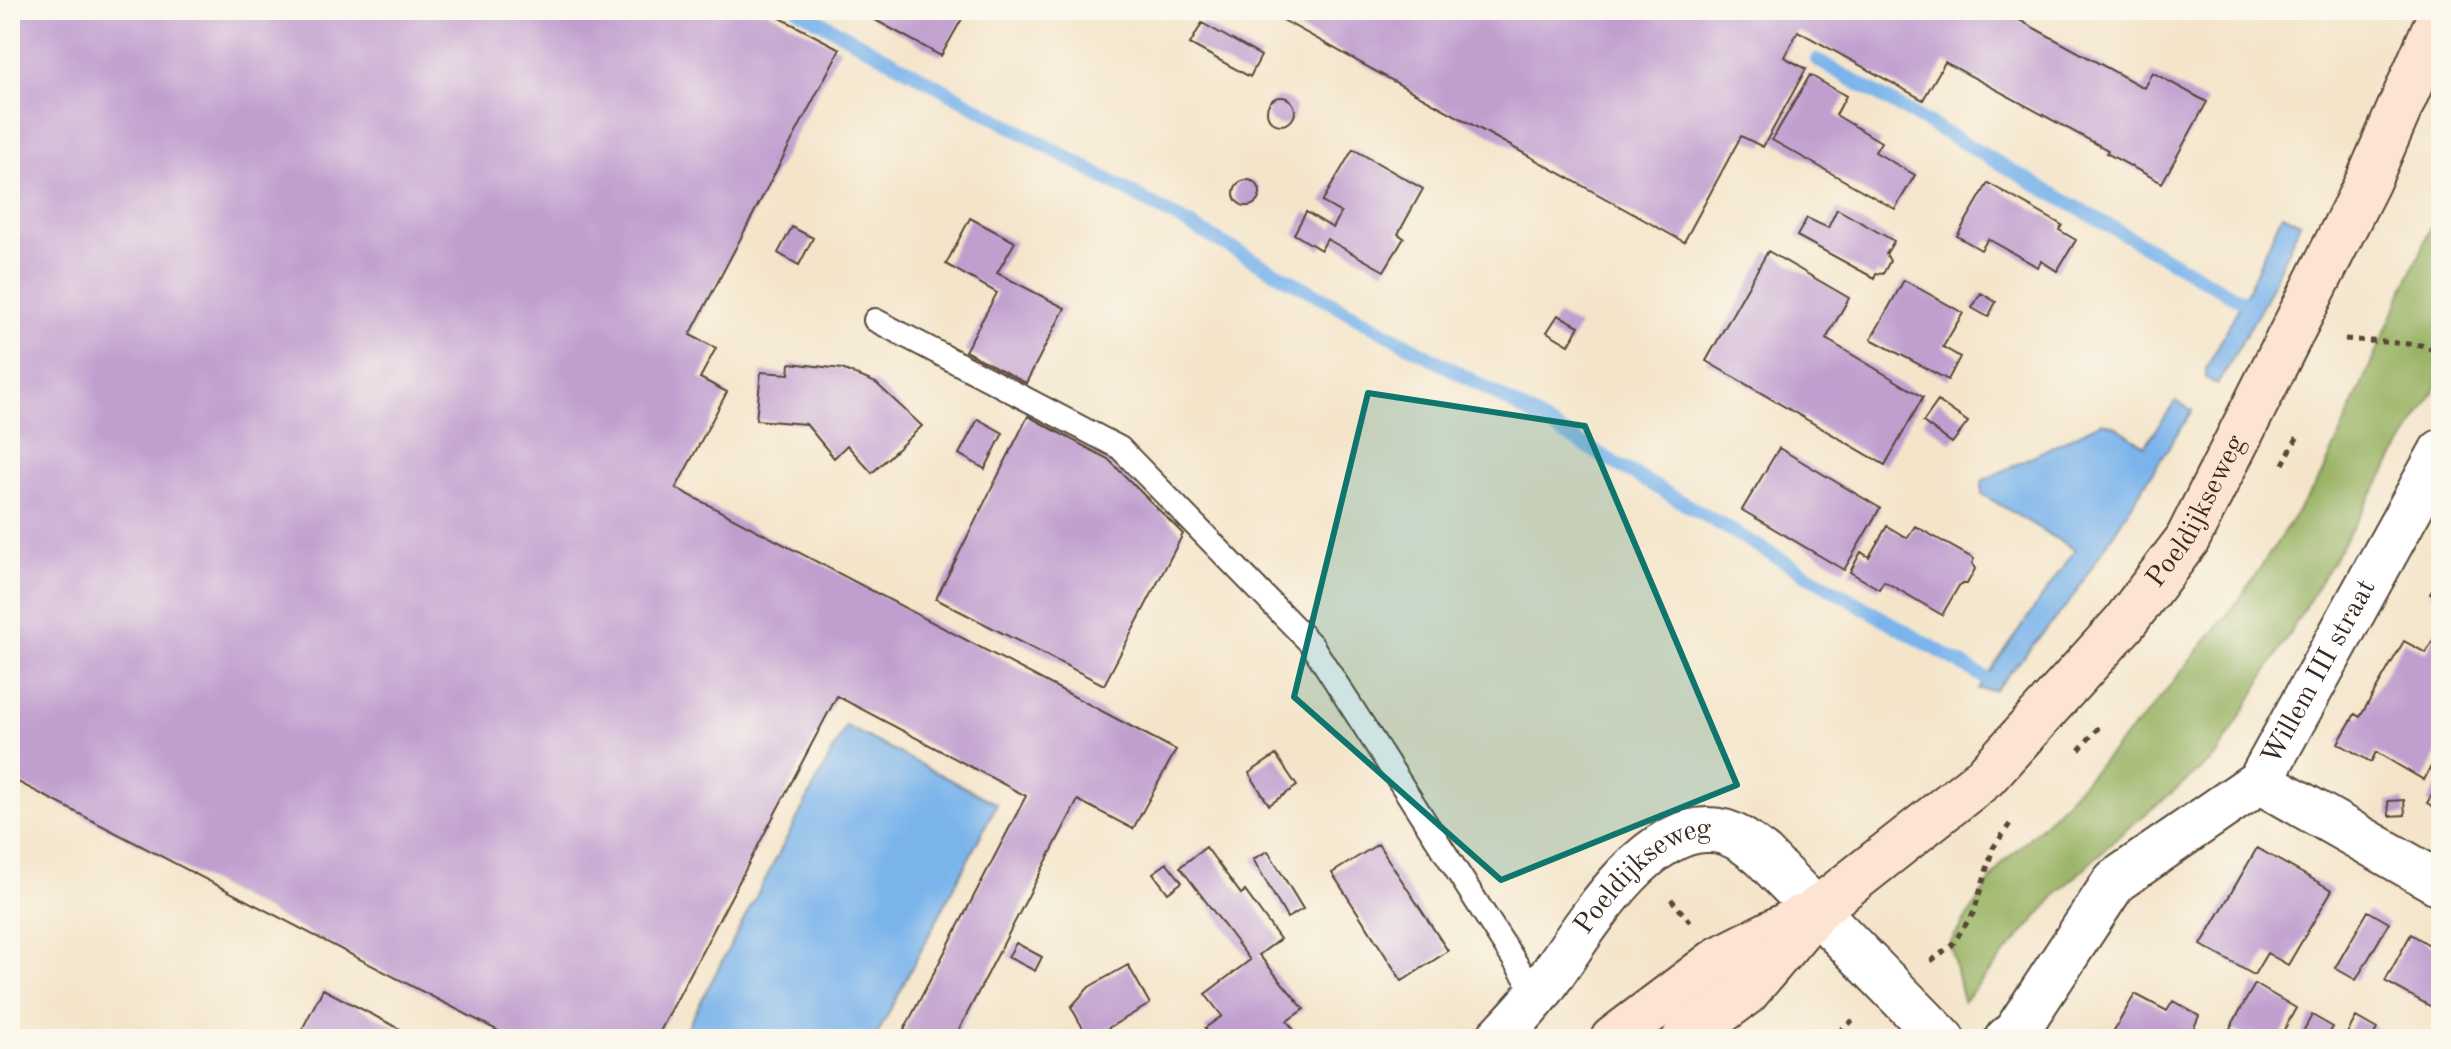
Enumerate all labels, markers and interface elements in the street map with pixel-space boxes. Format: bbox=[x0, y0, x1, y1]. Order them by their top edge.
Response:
street label: Poeldijkseweg bbox=[2142, 431, 2251, 593]
street label: Willem III straat bbox=[2258, 575, 2382, 770]
street label: Poeldijkseweg bbox=[1570, 816, 1712, 940]

